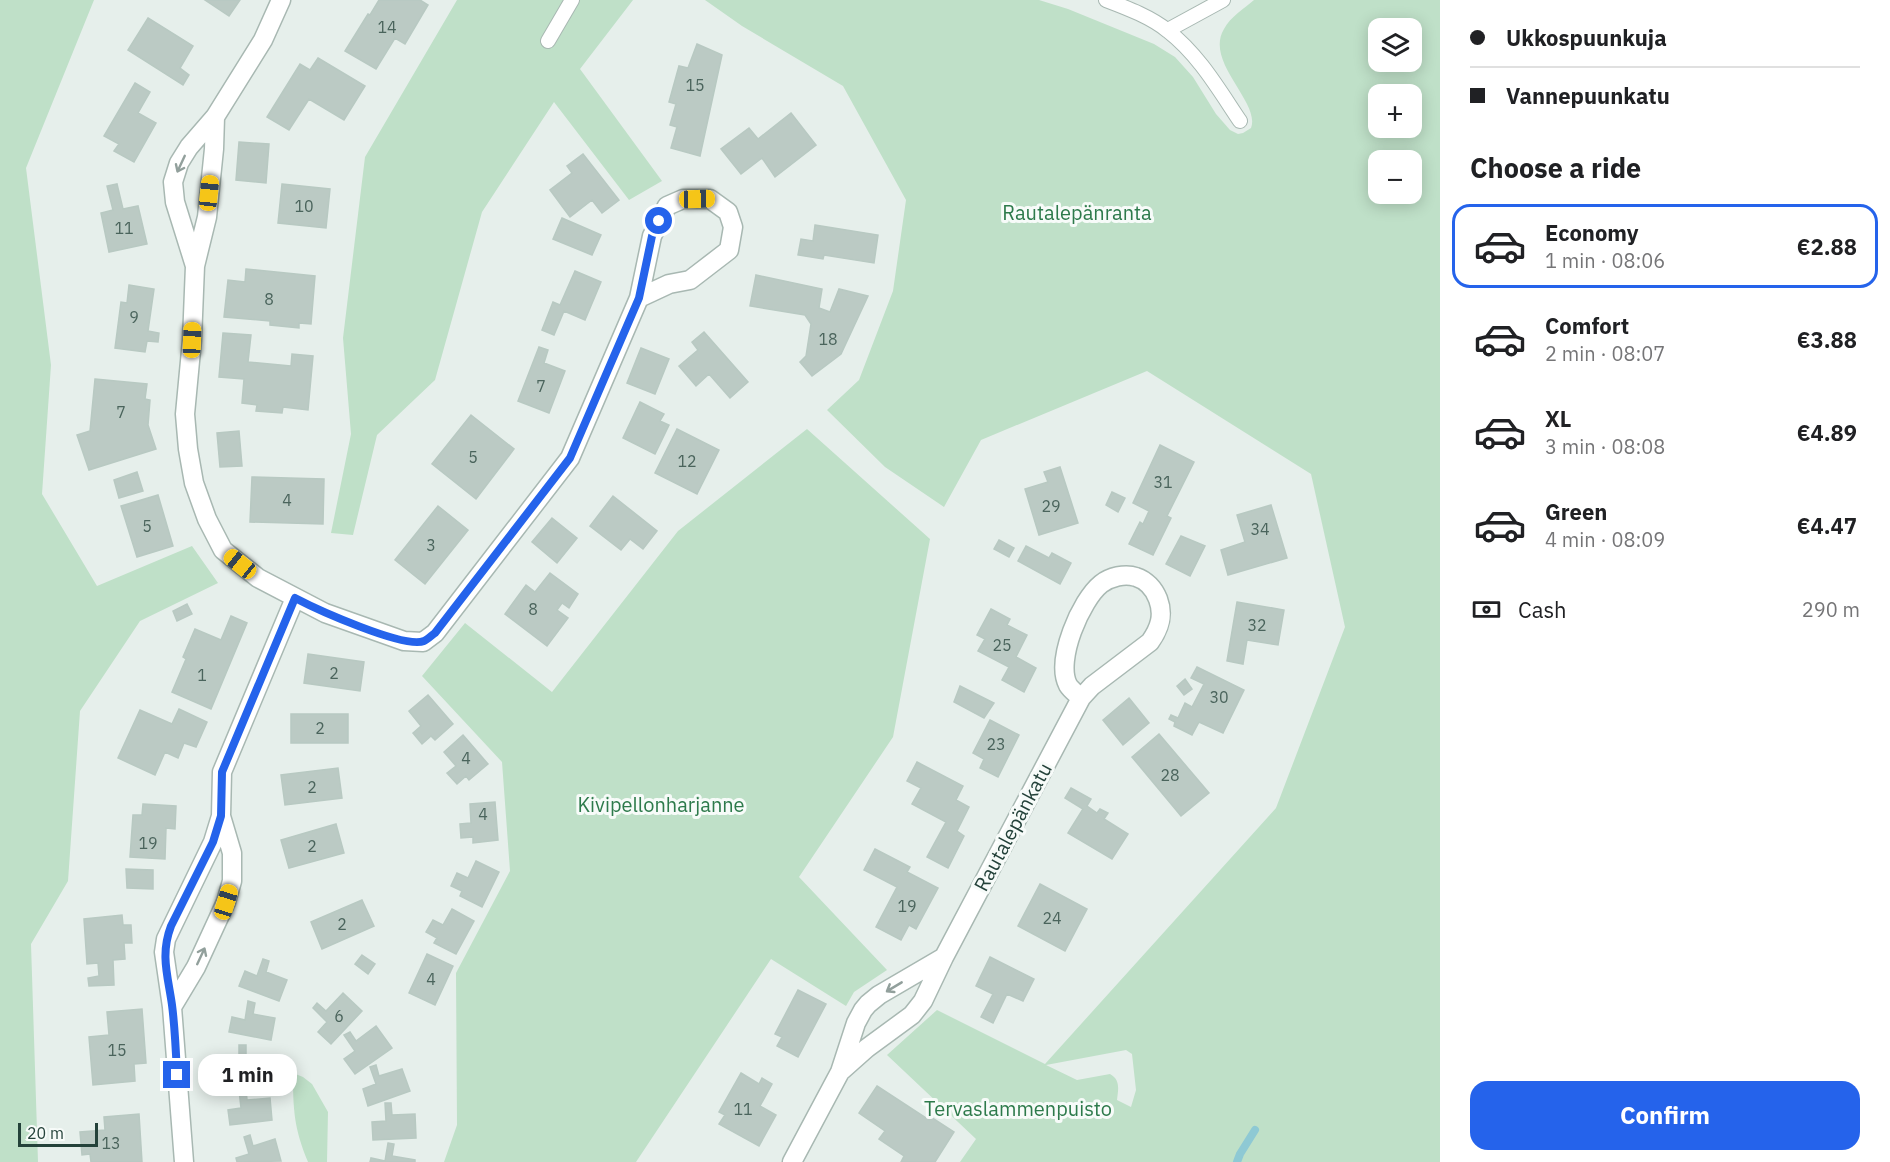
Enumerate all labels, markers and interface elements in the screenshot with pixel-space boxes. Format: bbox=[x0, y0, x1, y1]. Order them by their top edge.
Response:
house number: 14 bbox=[377, 17, 397, 37]
map controls bbox=[1368, 18, 1422, 204]
button: layers bbox=[1368, 18, 1422, 72]
text: Ukkospuunkuja bbox=[1506, 23, 1667, 52]
house number: 15 bbox=[685, 75, 705, 95]
text: Vannepuunkatu bbox=[1506, 81, 1670, 110]
button: + bbox=[1368, 84, 1422, 138]
button: − bbox=[1368, 150, 1422, 204]
text: Choose a ride bbox=[1470, 150, 1641, 185]
one-way arrow bbox=[174, 154, 186, 172]
car bbox=[198, 174, 220, 212]
car bbox=[679, 190, 715, 208]
house number: 10 bbox=[294, 196, 314, 216]
park label: Rautalepänranta bbox=[1002, 199, 1152, 226]
route start bbox=[645, 207, 672, 234]
house number: 11 bbox=[114, 218, 134, 238]
text: Economy bbox=[1545, 218, 1639, 247]
icon: car bbox=[1473, 219, 1527, 273]
text: €2.88 bbox=[1797, 232, 1857, 261]
text: 1 min · 08:06 bbox=[1545, 247, 1665, 274]
house number: 8 bbox=[264, 289, 274, 309]
house number: 9 bbox=[129, 307, 139, 327]
text: Comfort bbox=[1545, 311, 1629, 340]
icon: car bbox=[1473, 312, 1527, 366]
car bbox=[182, 322, 202, 358]
text: €3.88 bbox=[1797, 325, 1857, 354]
house number: 18 bbox=[818, 329, 838, 349]
text: 2 min · 08:07 bbox=[1545, 340, 1665, 367]
house number: 7 bbox=[536, 376, 546, 396]
house number: 7 bbox=[116, 402, 126, 422]
text: XL bbox=[1545, 404, 1571, 433]
icon: car bbox=[1473, 405, 1527, 459]
text: €4.89 bbox=[1797, 418, 1857, 447]
text: 3 min · 08:08 bbox=[1545, 433, 1665, 460]
house number: 5 bbox=[468, 447, 478, 467]
house number: 12 bbox=[677, 451, 697, 471]
house number: 31 bbox=[1153, 472, 1173, 492]
house number: 4 bbox=[282, 490, 292, 510]
house number: 29 bbox=[1041, 496, 1061, 516]
text: Green bbox=[1545, 497, 1607, 526]
icon: car bbox=[1473, 498, 1527, 552]
text: €4.47 bbox=[1797, 511, 1857, 540]
house number: 5 bbox=[142, 516, 152, 536]
house number: 34 bbox=[1250, 519, 1270, 539]
text: 4 min · 08:09 bbox=[1545, 526, 1665, 553]
house number: 3 bbox=[426, 535, 436, 555]
car bbox=[220, 546, 260, 582]
icon: cash bbox=[1470, 593, 1503, 626]
text: Cash bbox=[1518, 595, 1567, 624]
text: 290 m bbox=[1802, 596, 1860, 623]
house number: 8 bbox=[528, 599, 538, 619]
house number: 32 bbox=[1247, 615, 1267, 635]
house number: 25 bbox=[992, 635, 1012, 655]
house number: 2 bbox=[329, 663, 339, 683]
house number: 1 bbox=[197, 665, 207, 685]
house number: 30 bbox=[1209, 687, 1229, 707]
house number: 2 bbox=[315, 718, 325, 738]
house number: 23 bbox=[986, 734, 1006, 754]
house number: 4 bbox=[461, 748, 471, 768]
street label: Rautalepänkatu bbox=[967, 758, 1058, 896]
house number: 28 bbox=[1160, 765, 1180, 785]
house number: 2 bbox=[307, 777, 317, 797]
park label: Kivipellonharjanne bbox=[577, 791, 745, 818]
house number: 4 bbox=[478, 804, 488, 824]
house number: 19 bbox=[138, 833, 158, 853]
house number: 2 bbox=[307, 836, 317, 856]
car bbox=[212, 882, 240, 922]
house number: 19 bbox=[897, 896, 917, 916]
house number: 24 bbox=[1042, 908, 1062, 928]
house number: 2 bbox=[337, 914, 347, 934]
one-way arrow bbox=[196, 947, 207, 965]
house number: 4 bbox=[426, 969, 436, 989]
one-way arrow bbox=[886, 981, 903, 993]
house number: 6 bbox=[334, 1006, 344, 1026]
house number: 15 bbox=[107, 1040, 127, 1060]
callout: 1 min bbox=[198, 1054, 297, 1096]
route end bbox=[163, 1061, 190, 1088]
text: 1 min bbox=[221, 1061, 274, 1088]
button: Confirm bbox=[1470, 1081, 1860, 1150]
park label: Tervaslammenpuisto bbox=[924, 1095, 1112, 1122]
house number: 11 bbox=[733, 1099, 753, 1119]
scale bar bbox=[18, 1120, 98, 1148]
text: 20 m bbox=[27, 1123, 64, 1143]
house number: 13 bbox=[101, 1133, 121, 1153]

